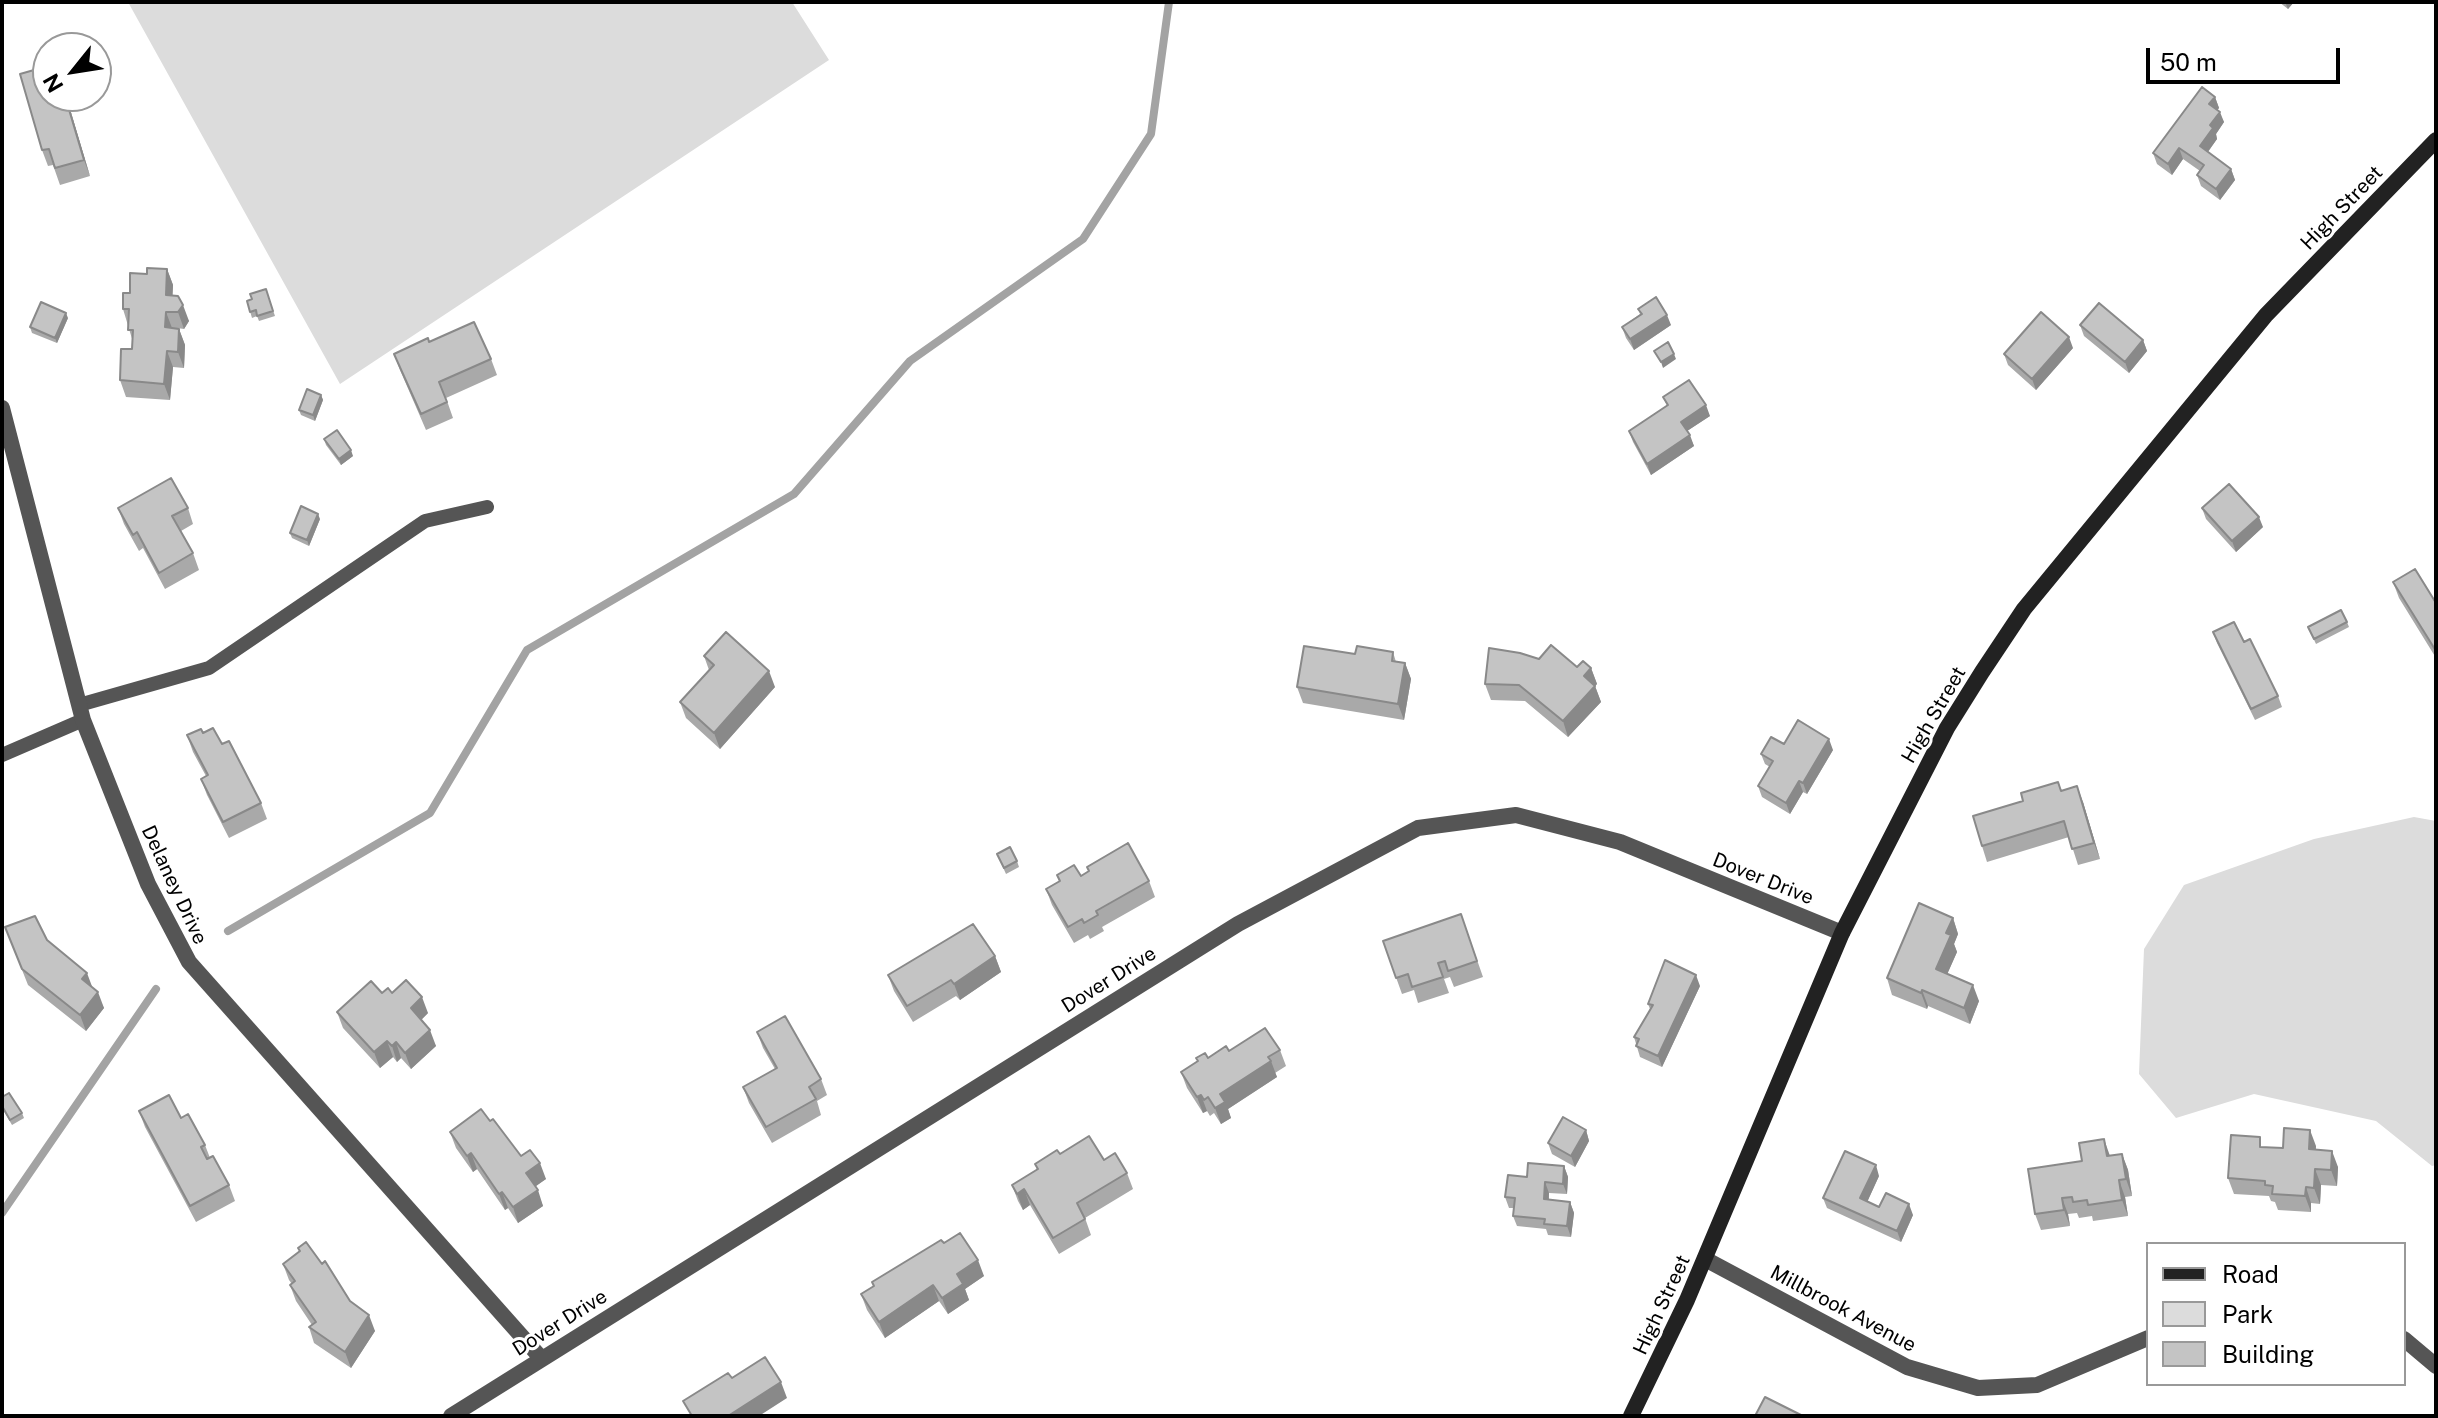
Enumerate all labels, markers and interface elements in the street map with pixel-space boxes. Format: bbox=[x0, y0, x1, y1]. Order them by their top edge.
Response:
north arrow bbox=[32, 32, 112, 112]
scale bar bbox=[2150, 32, 2344, 82]
text: 50 m bbox=[2160, 48, 2217, 76]
text: N bbox=[37, 69, 69, 97]
street label: High Street bbox=[2296, 161, 2388, 255]
street label: High Street bbox=[1897, 662, 1971, 768]
street label: Delaney Drive bbox=[136, 822, 212, 948]
street label: Dover Drive bbox=[1709, 848, 1817, 910]
street label: Dover Drive bbox=[1057, 942, 1161, 1018]
legend bbox=[2146, 1242, 2406, 1386]
street label: High Street bbox=[1628, 1251, 1696, 1359]
street label: Millbrook Avenue bbox=[1766, 1260, 1920, 1358]
text: Road bbox=[2222, 1260, 2279, 1288]
street label: Dover Drive bbox=[508, 1285, 612, 1361]
text: Park bbox=[2222, 1300, 2273, 1328]
text: Building bbox=[2222, 1340, 2314, 1368]

